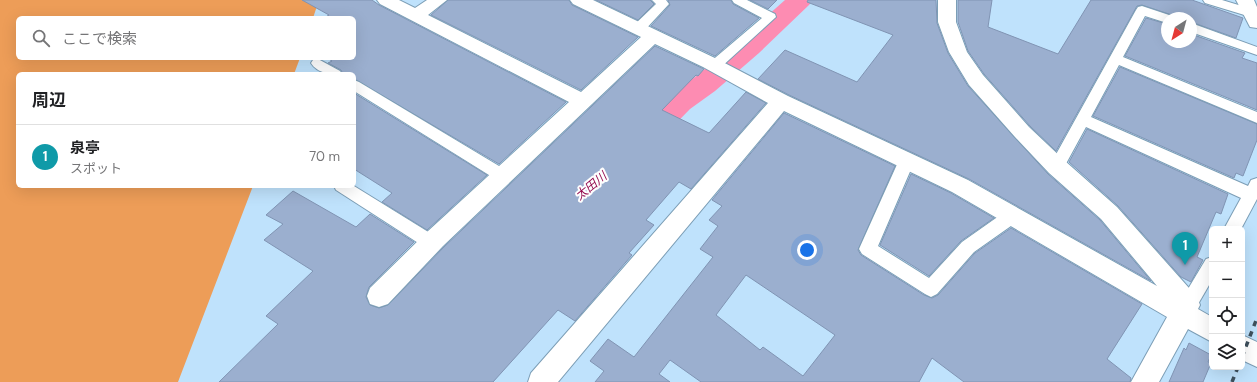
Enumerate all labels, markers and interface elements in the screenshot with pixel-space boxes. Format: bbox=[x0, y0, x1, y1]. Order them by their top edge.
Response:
north arrow bbox=[1161, 12, 1197, 48]
search box bbox=[16, 16, 356, 60]
icon: search bbox=[30, 27, 52, 49]
text: ここで検索 bbox=[62, 29, 137, 49]
text: 周辺 bbox=[32, 89, 66, 111]
text: 泉亭 bbox=[70, 138, 100, 158]
text: 1 bbox=[43, 148, 47, 165]
text: 70 m bbox=[309, 148, 340, 165]
text: スポット bbox=[70, 160, 122, 177]
water label: 太田川 bbox=[572, 167, 612, 204]
map controls bbox=[1209, 226, 1245, 370]
button: + bbox=[1209, 226, 1245, 262]
pin: 1 bbox=[1172, 232, 1198, 265]
your location bbox=[797, 240, 817, 260]
button: − bbox=[1209, 262, 1245, 298]
button: locate bbox=[1209, 298, 1245, 334]
button: layers bbox=[1209, 334, 1245, 370]

